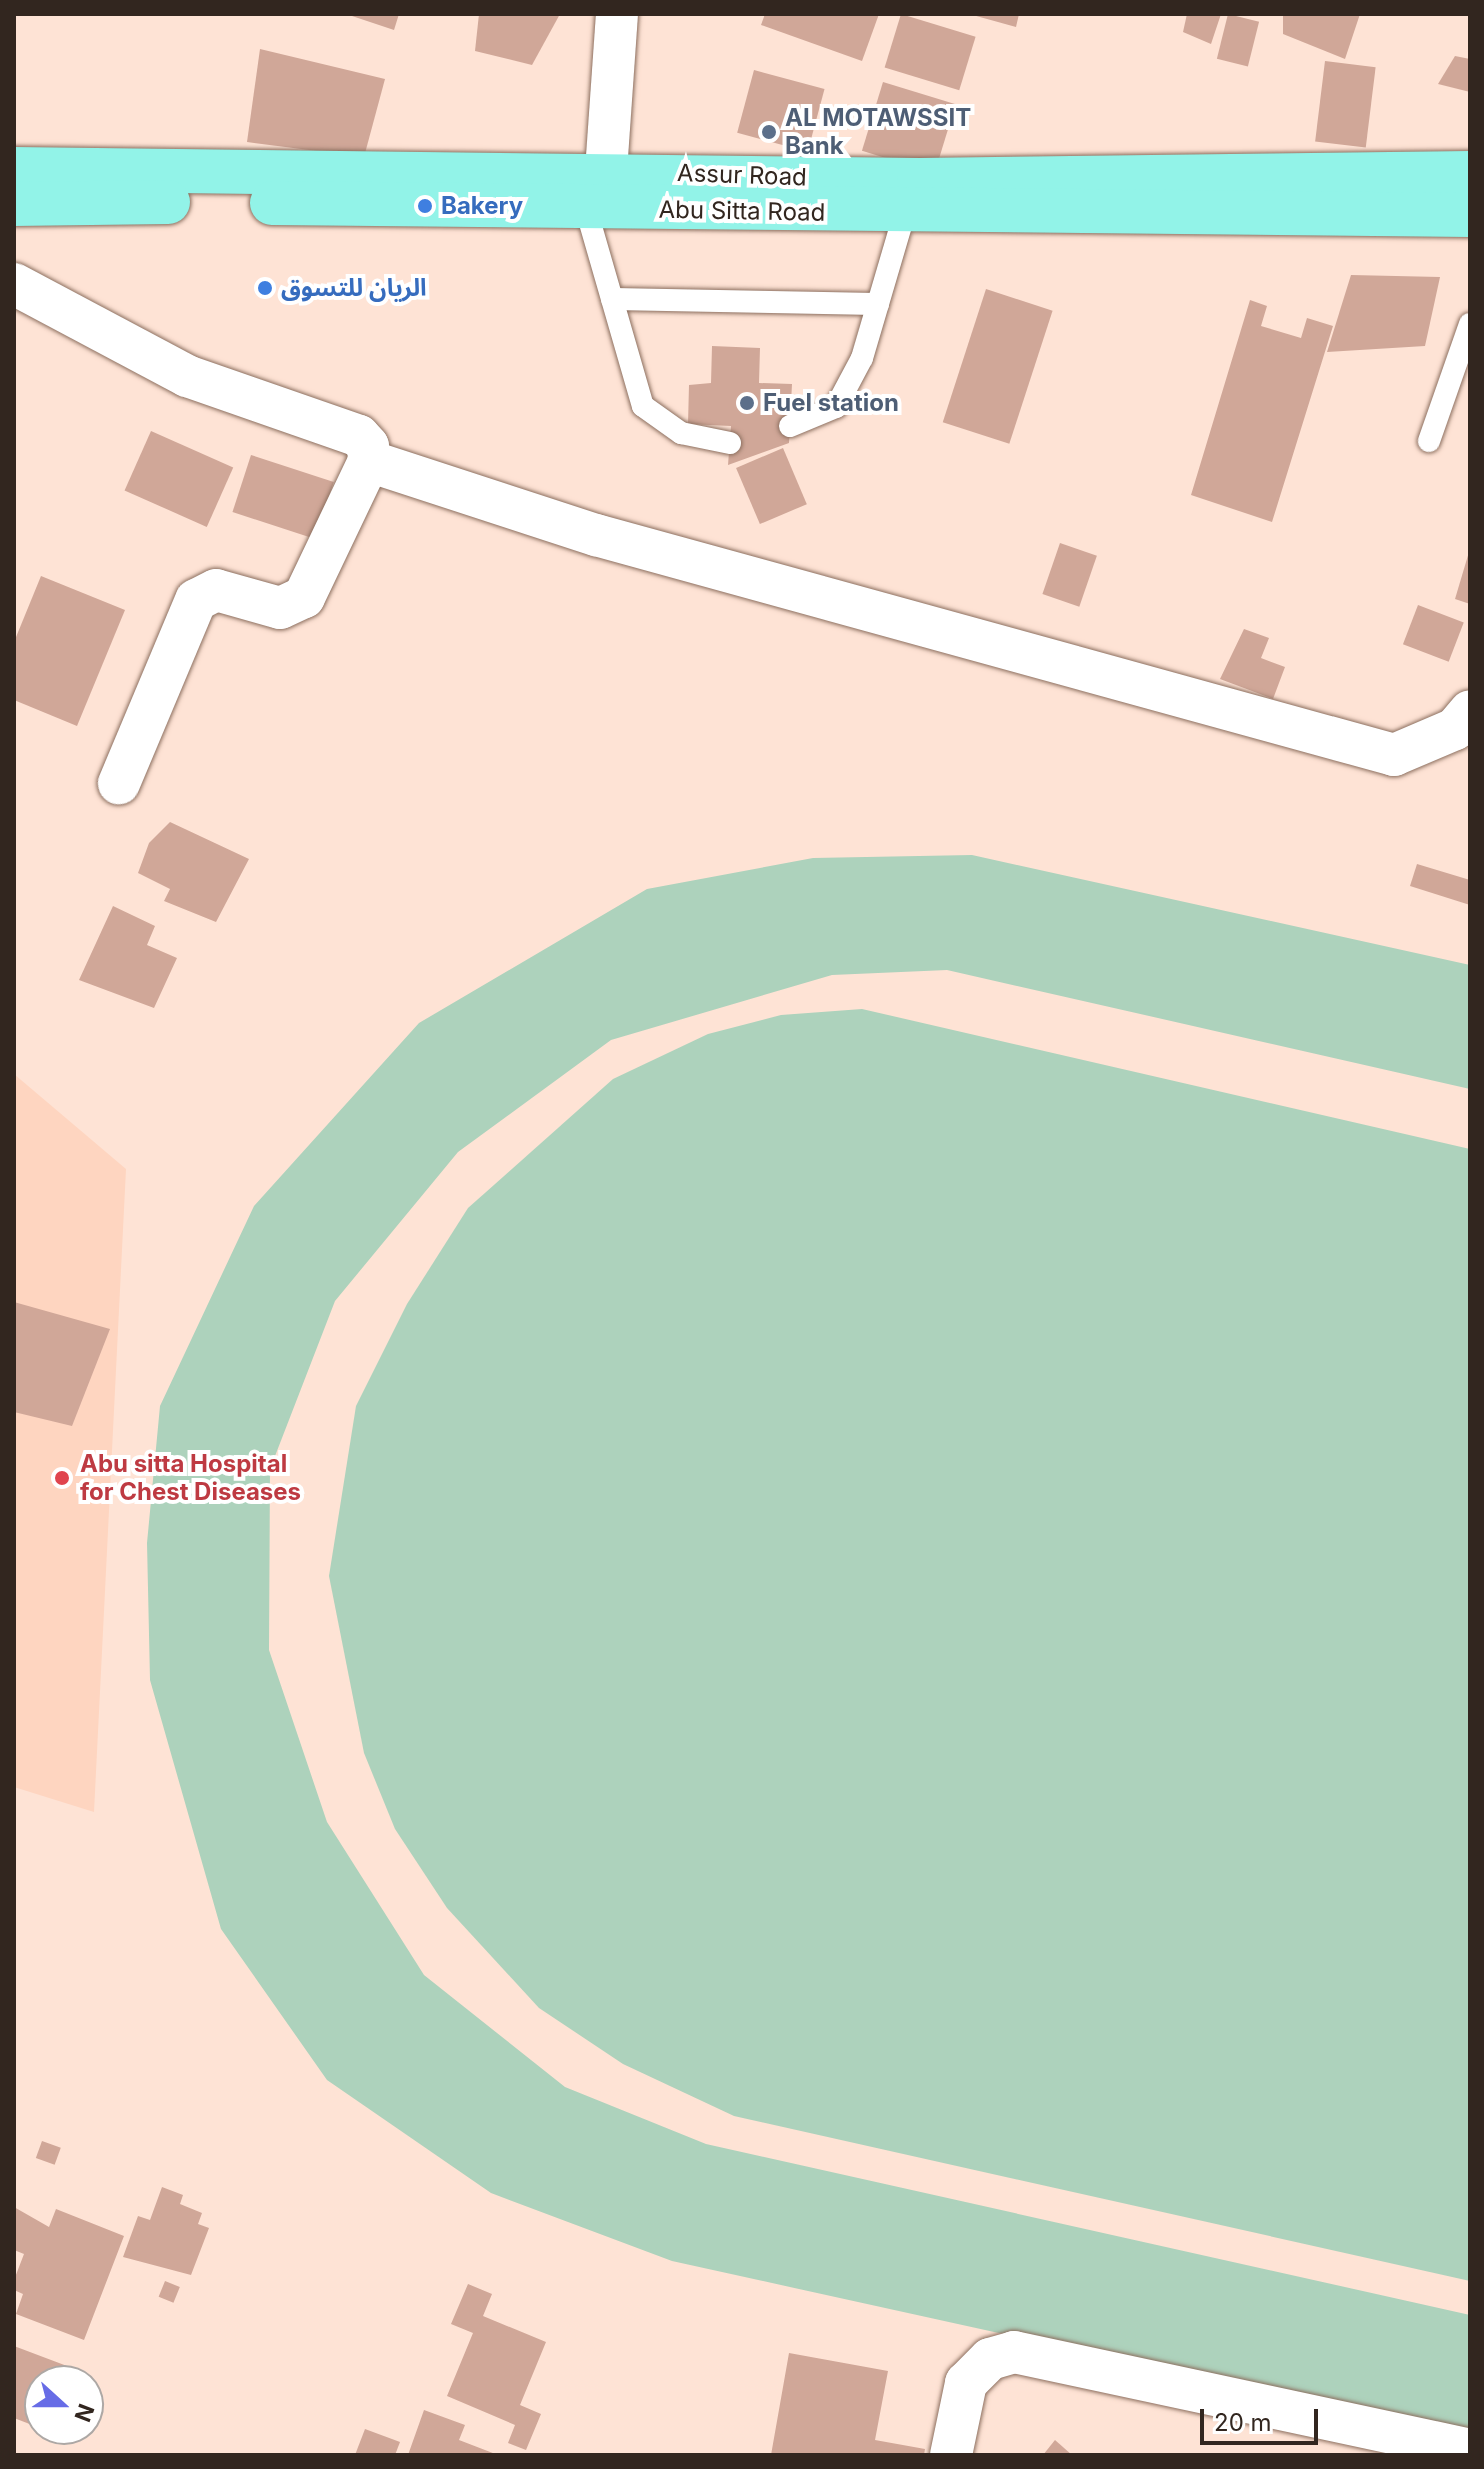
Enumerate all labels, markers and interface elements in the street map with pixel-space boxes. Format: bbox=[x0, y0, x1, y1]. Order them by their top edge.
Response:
place label: AL MOTAWSSIT Bank bbox=[785, 104, 971, 160]
marker: AL MOTAWSSIT Bank bbox=[760, 123, 778, 141]
street label: Assur Road bbox=[677, 158, 807, 192]
place label: Bakery bbox=[441, 192, 523, 220]
street label: Abu Sitta Road bbox=[658, 195, 826, 227]
marker: Bakery bbox=[416, 197, 434, 215]
place label: الريان للتسوق bbox=[281, 274, 427, 302]
marker: الريان للتسوق bbox=[256, 279, 274, 297]
place label: Fuel station bbox=[763, 389, 899, 417]
marker: Fuel station bbox=[738, 394, 756, 412]
place label: Abu sitta Hospital for Chest Diseases bbox=[80, 1450, 301, 1506]
marker: Abu sitta Hospital for Chest Diseases bbox=[51, 1467, 73, 1489]
north arrow bbox=[24, 2365, 104, 2445]
scale bar bbox=[1204, 2393, 1322, 2443]
text: N bbox=[69, 2400, 100, 2425]
text: 20 m bbox=[1214, 2408, 1272, 2437]

